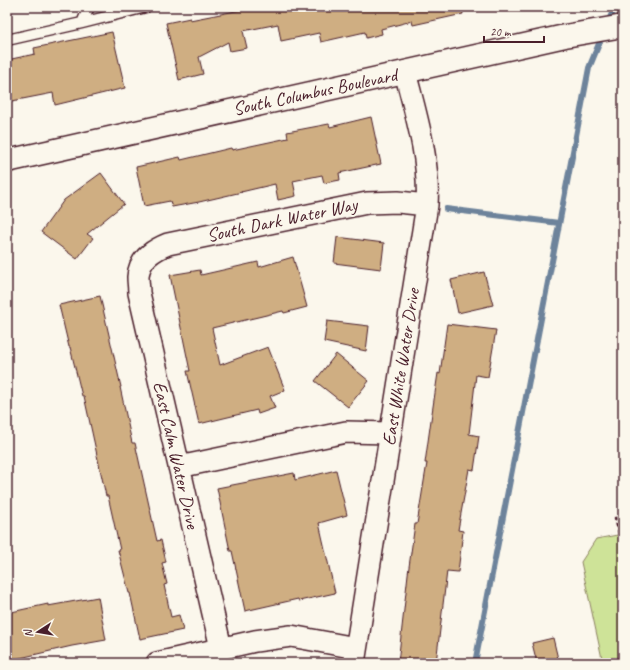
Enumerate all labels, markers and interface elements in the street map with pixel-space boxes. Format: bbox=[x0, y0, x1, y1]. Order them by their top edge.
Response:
scale bar bbox=[484, 18, 544, 44]
text: 20 m bbox=[490, 24, 512, 40]
street label: South Columbus Boulevard bbox=[231, 62, 403, 121]
street label: South Dark Water Way bbox=[205, 192, 361, 248]
street label: East White Water Drive bbox=[377, 285, 426, 447]
street label: East Calm Water Drive bbox=[147, 379, 205, 533]
north arrow bbox=[18, 612, 58, 652]
text: N bbox=[20, 627, 36, 639]

